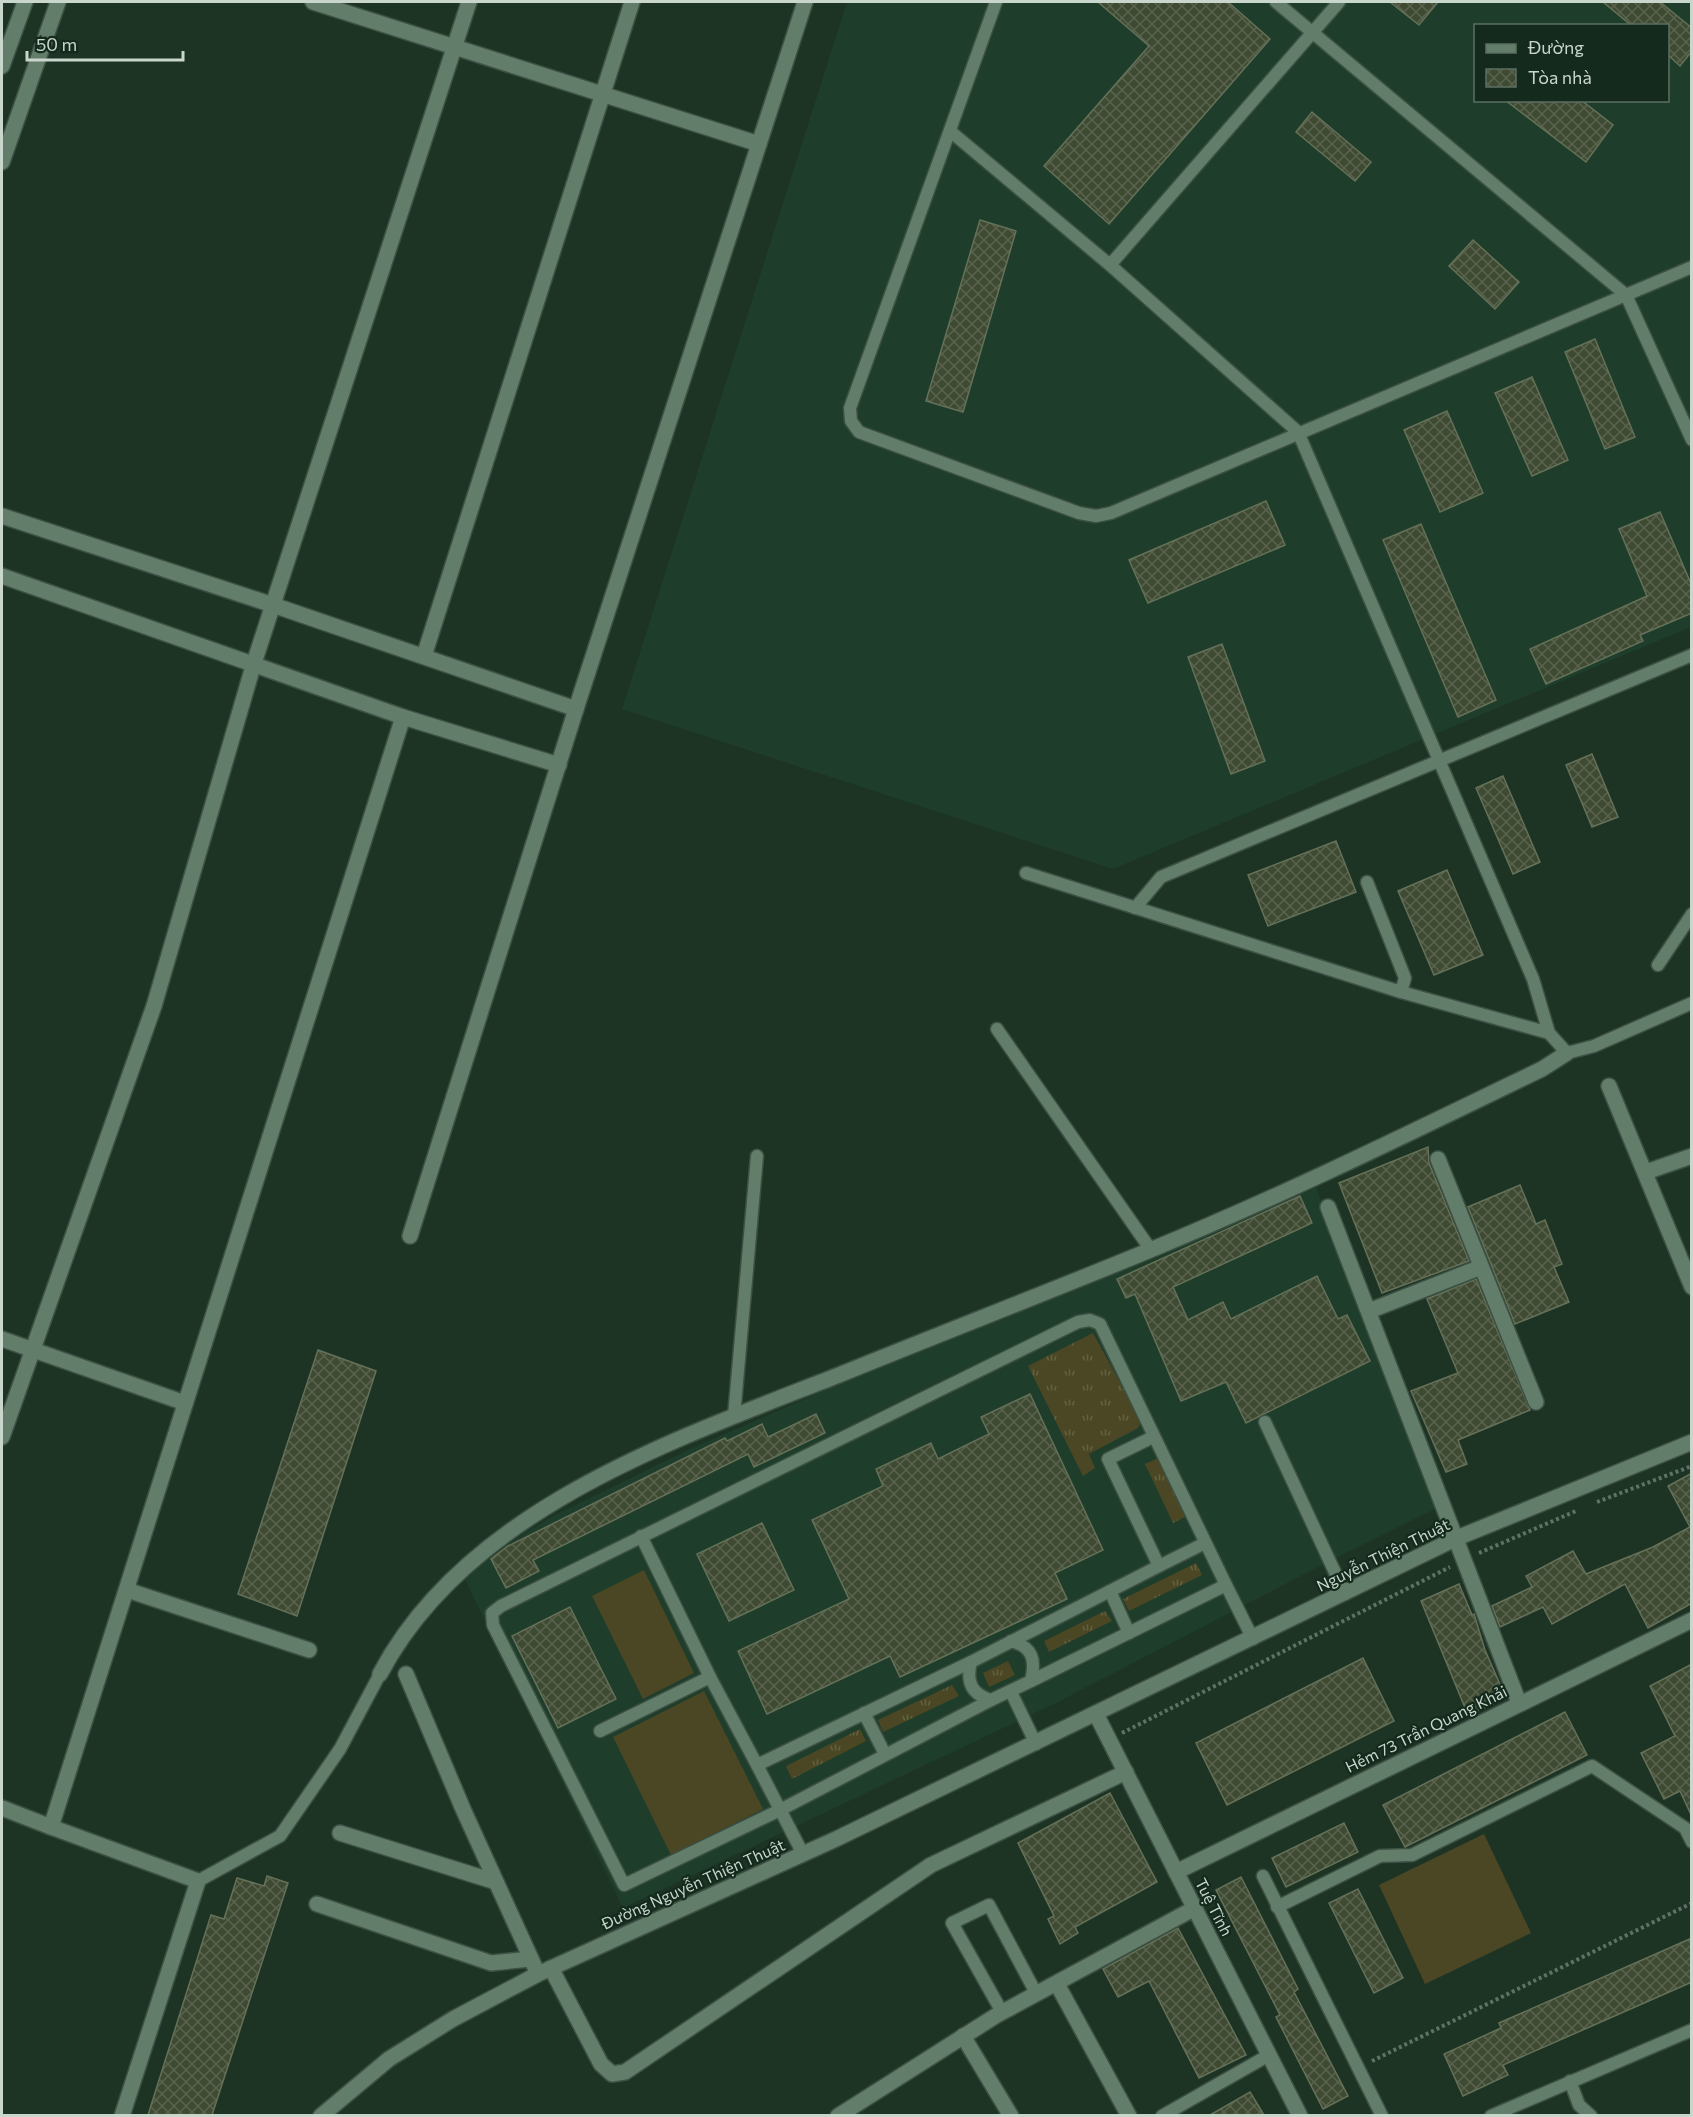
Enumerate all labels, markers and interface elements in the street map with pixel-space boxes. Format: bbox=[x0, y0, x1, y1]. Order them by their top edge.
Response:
scale bar bbox=[27, 24, 183, 62]
legend bbox=[1474, 24, 1669, 102]
text: 50 m bbox=[36, 33, 77, 55]
text: Đường bbox=[1527, 36, 1584, 58]
text: Tòa nhà bbox=[1528, 66, 1592, 88]
street label: Nguyễn Thiện Thuật bbox=[1313, 1514, 1453, 1595]
street label: Hẻm 73 Trần Quang Khải bbox=[1342, 1681, 1510, 1776]
street label: Đường Nguyễn Thiện Thuật bbox=[597, 1834, 788, 1933]
street label: Tuệ Tĩnh bbox=[1192, 1875, 1237, 1939]

